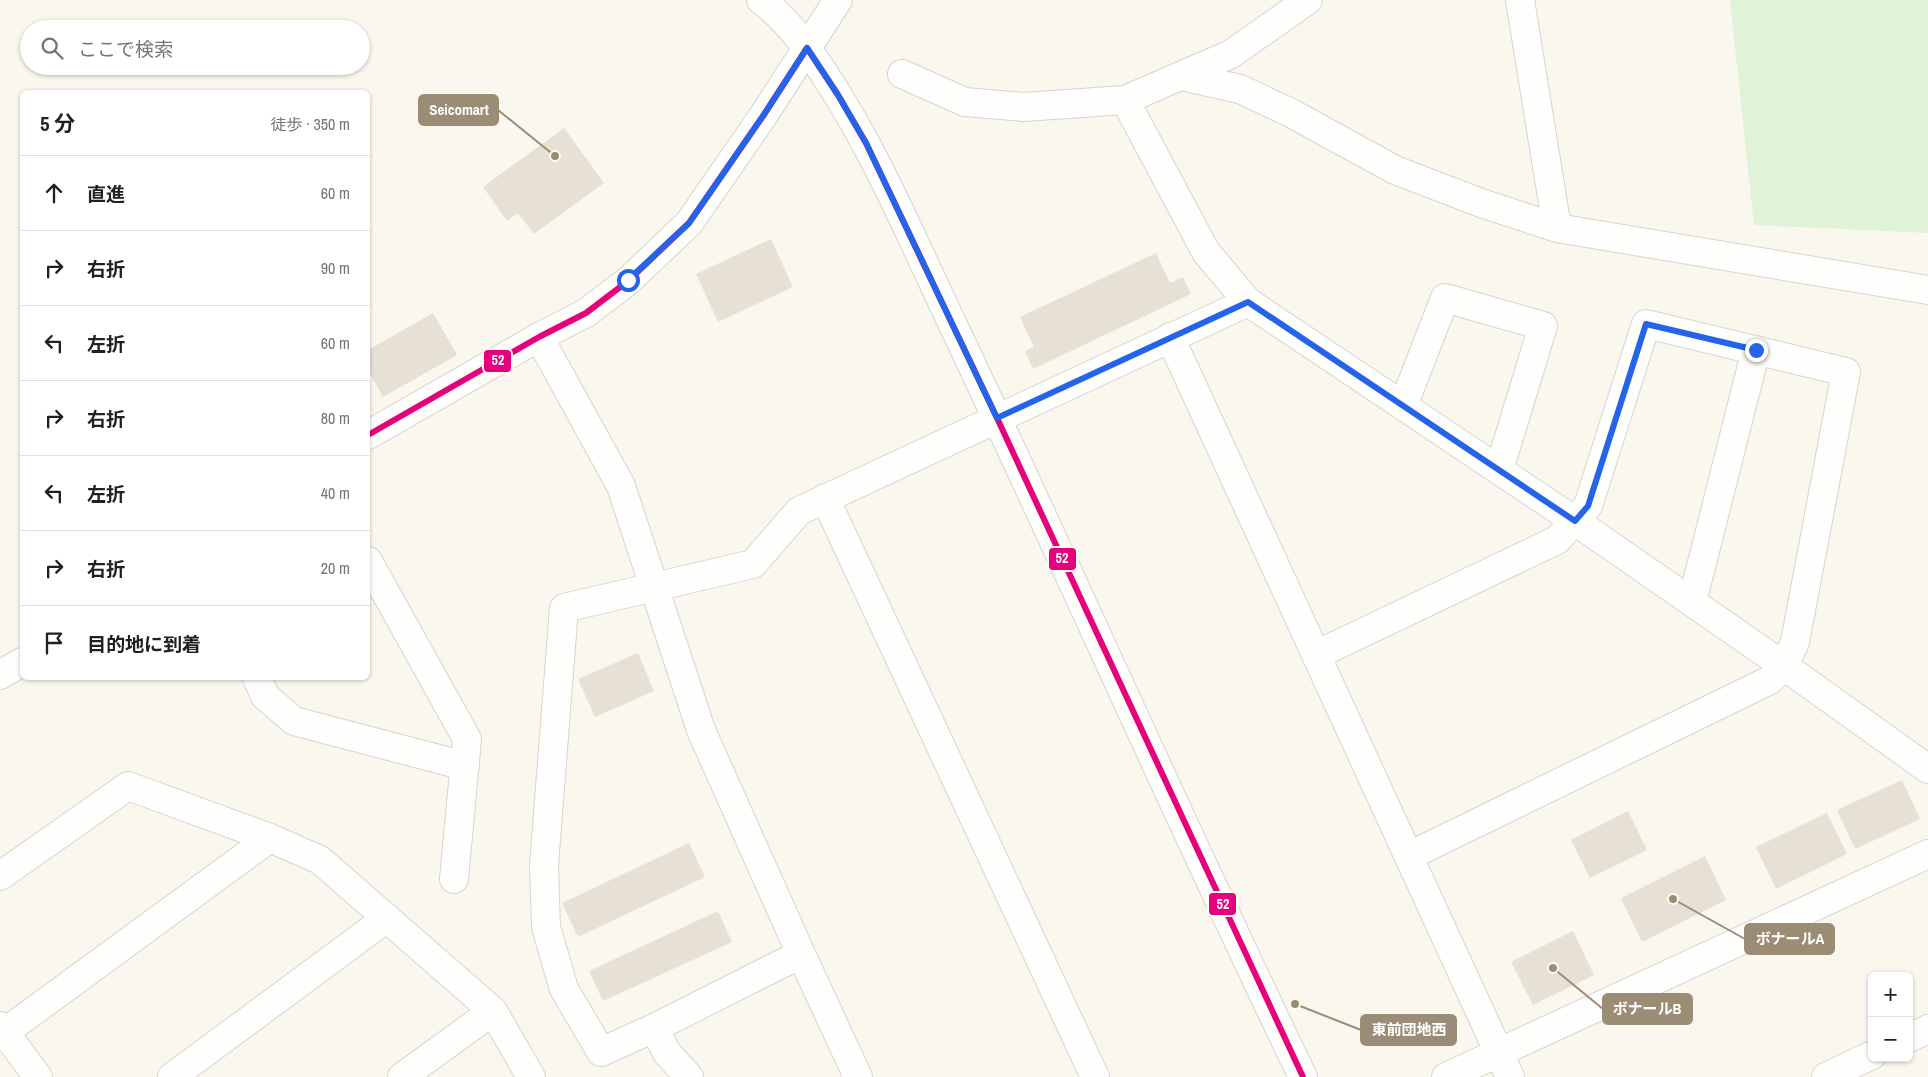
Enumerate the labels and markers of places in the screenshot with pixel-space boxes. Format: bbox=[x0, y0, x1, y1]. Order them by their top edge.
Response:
callout: Seicomart bbox=[419, 95, 498, 125]
callout: ボナールA bbox=[1745, 924, 1834, 954]
callout: ボナールB bbox=[1603, 994, 1692, 1024]
callout: 東前団地西 bbox=[1361, 1015, 1456, 1045]

